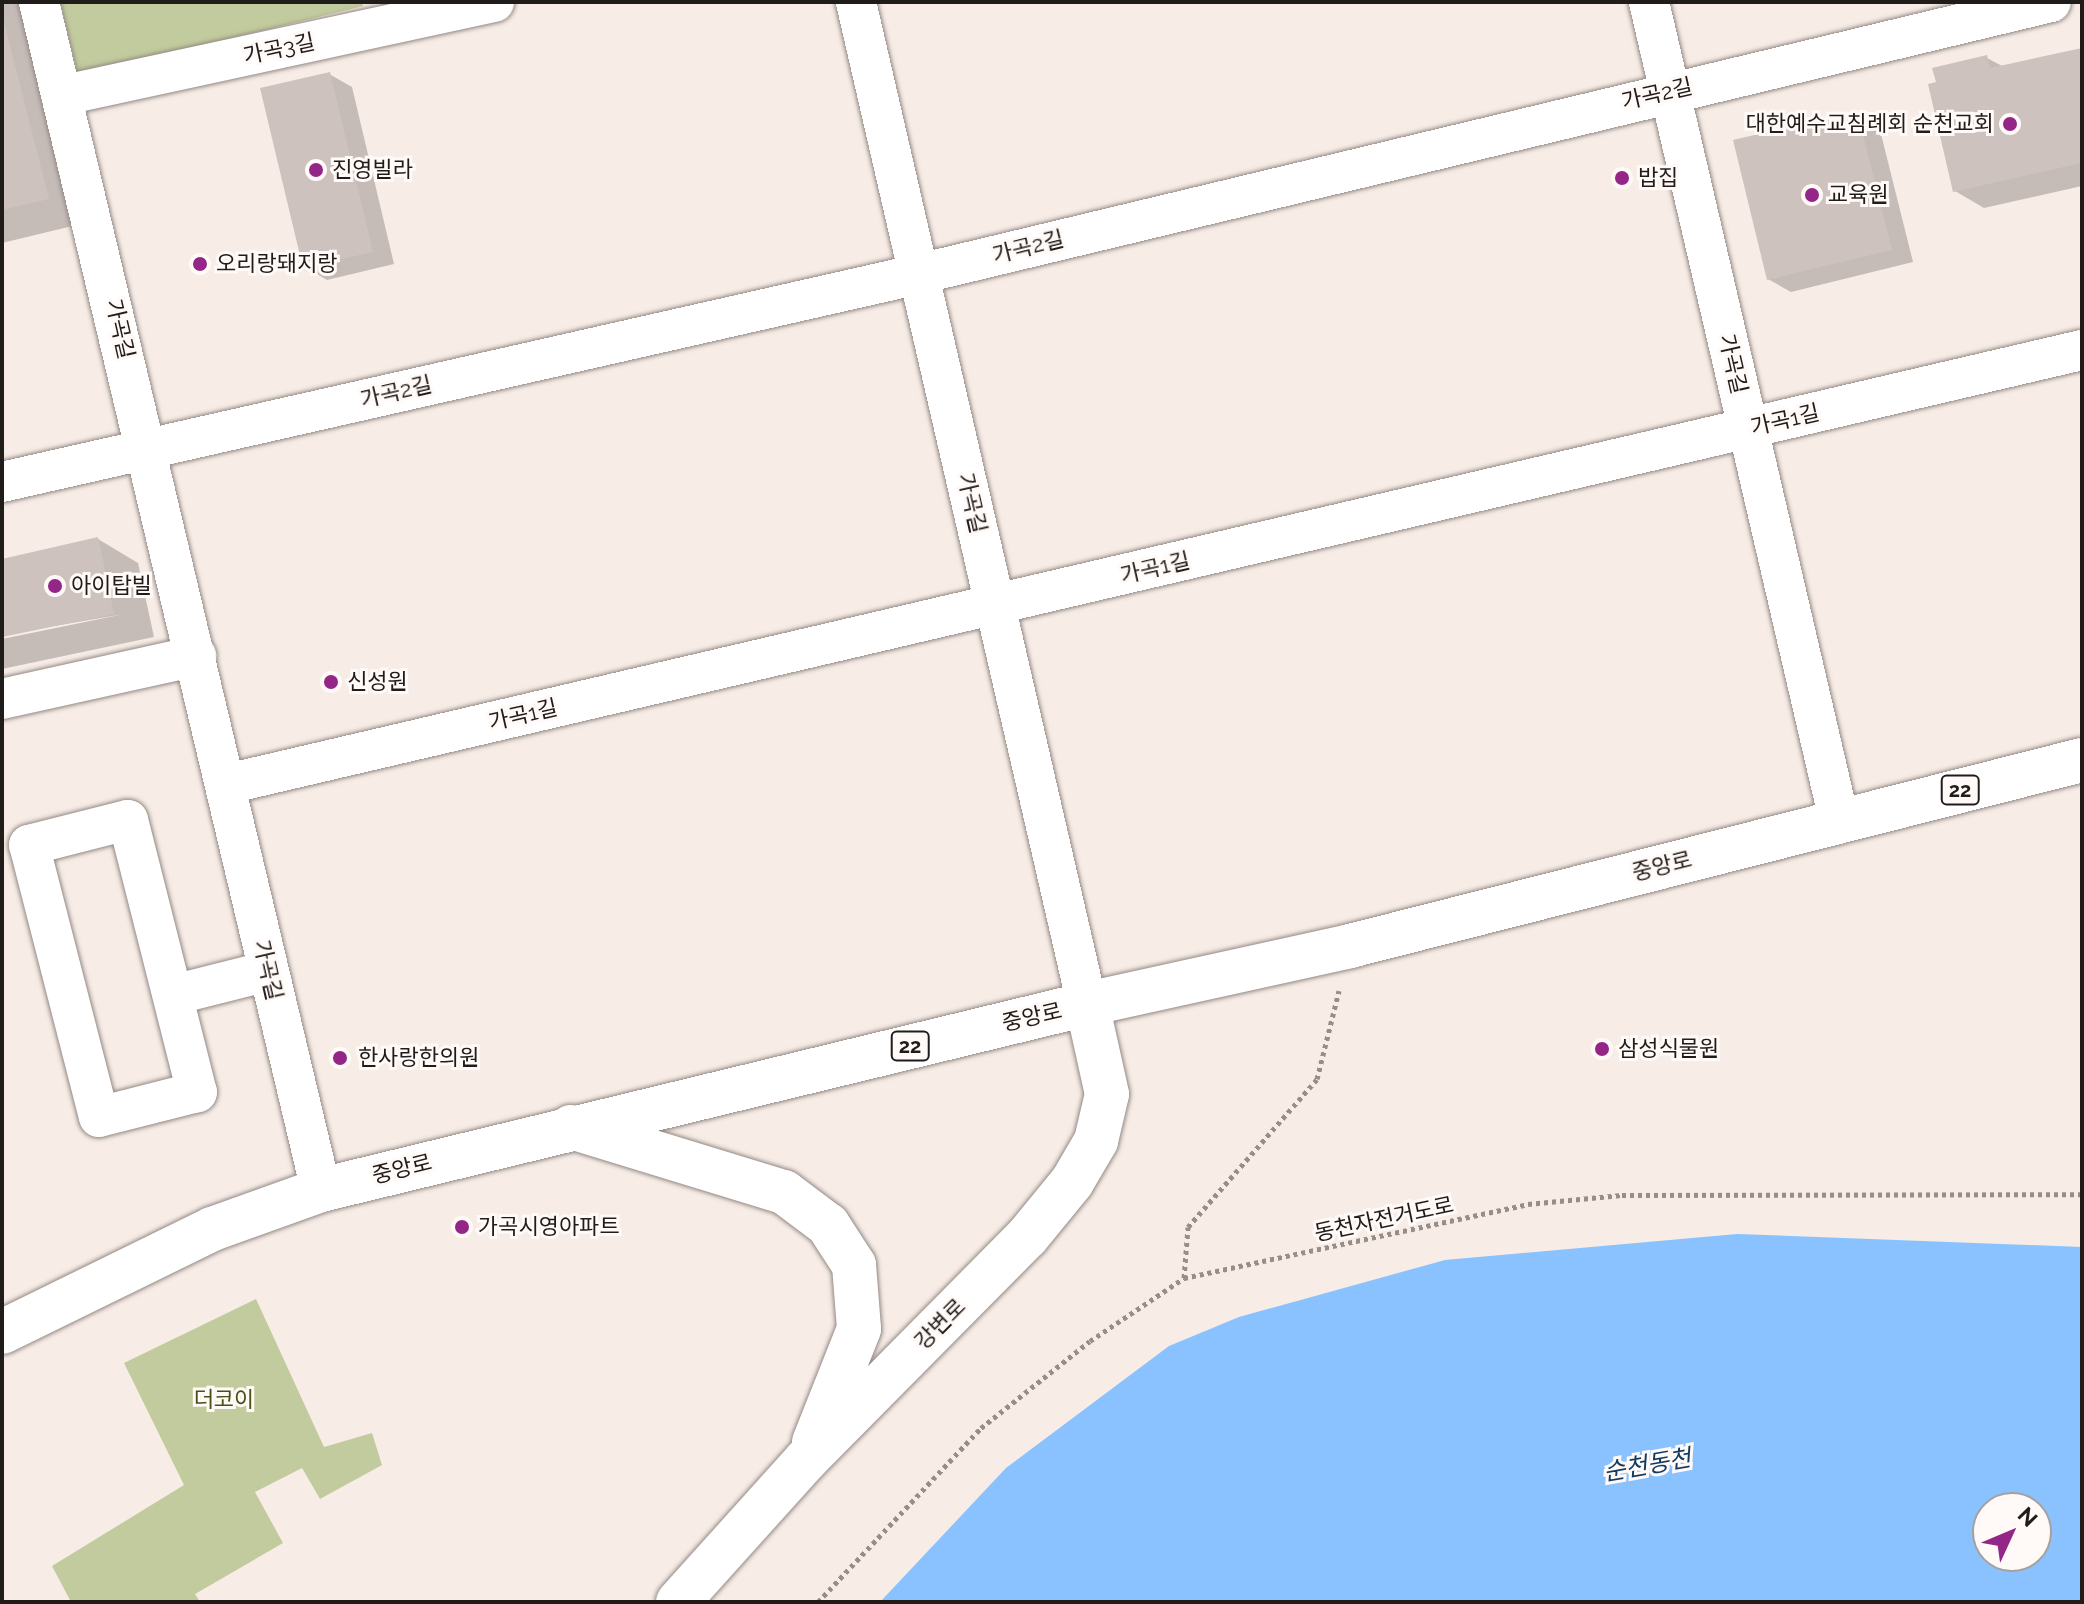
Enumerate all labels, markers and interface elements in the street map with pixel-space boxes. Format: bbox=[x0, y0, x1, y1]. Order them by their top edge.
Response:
street label: 가곡3길 bbox=[241, 29, 317, 69]
street label: 가곡2길 bbox=[1619, 73, 1695, 115]
place label: 대한예수교침례회 순천교회 bbox=[1746, 111, 1994, 137]
marker: 대한예수교침례회 순천교회 bbox=[2001, 115, 2019, 133]
place label: 진영빌라 bbox=[332, 157, 413, 183]
marker: 진영빌라 bbox=[307, 161, 325, 179]
place label: 밥집 bbox=[1638, 165, 1678, 191]
marker: 밥집 bbox=[1613, 169, 1631, 187]
place label: 교육원 bbox=[1828, 182, 1889, 208]
marker: 교육원 bbox=[1803, 186, 1821, 204]
street label: 가곡2길 bbox=[990, 225, 1066, 269]
place label: 오리랑돼지랑 bbox=[216, 251, 337, 277]
marker: 오리랑돼지랑 bbox=[191, 255, 209, 273]
street label: 가곡길 bbox=[100, 296, 140, 362]
street label: 가곡길 bbox=[1713, 331, 1753, 397]
street label: 가곡2길 bbox=[358, 371, 434, 413]
street label: 가곡1길 bbox=[1748, 399, 1822, 441]
street label: 가곡길 bbox=[952, 470, 992, 536]
street label: 가곡1길 bbox=[1118, 547, 1192, 589]
place label: 아이탑빌 bbox=[71, 573, 152, 599]
marker: 아이탑빌 bbox=[46, 577, 64, 595]
place label: 신성원 bbox=[347, 669, 408, 695]
marker: 신성원 bbox=[322, 673, 340, 691]
street label: 가곡1길 bbox=[486, 694, 560, 736]
road number: 22 bbox=[1940, 774, 1980, 806]
street label: 중앙로 bbox=[1629, 846, 1695, 886]
street label: 가곡길 bbox=[248, 937, 288, 1003]
street label: 중앙로 bbox=[999, 997, 1065, 1037]
road number: 22 bbox=[890, 1030, 930, 1062]
place label: 삼성식물원 bbox=[1618, 1036, 1719, 1062]
marker: 삼성식물원 bbox=[1593, 1040, 1611, 1058]
place label: 한사랑한의원 bbox=[358, 1045, 479, 1071]
marker: 한사랑한의원 bbox=[329, 1047, 351, 1069]
street label: 중앙로 bbox=[369, 1149, 435, 1189]
street label: 동천자전거도로 bbox=[1312, 1191, 1456, 1247]
place label: 가곡시영아파트 bbox=[478, 1214, 620, 1240]
marker: 가곡시영아파트 bbox=[453, 1218, 471, 1236]
street label: 강변로 bbox=[909, 1293, 971, 1355]
park label: 더코이 bbox=[194, 1387, 254, 1413]
water label: 순천동천 bbox=[1601, 1443, 1693, 1487]
north arrow bbox=[1972, 1492, 2052, 1572]
text: N bbox=[2013, 1502, 2043, 1532]

